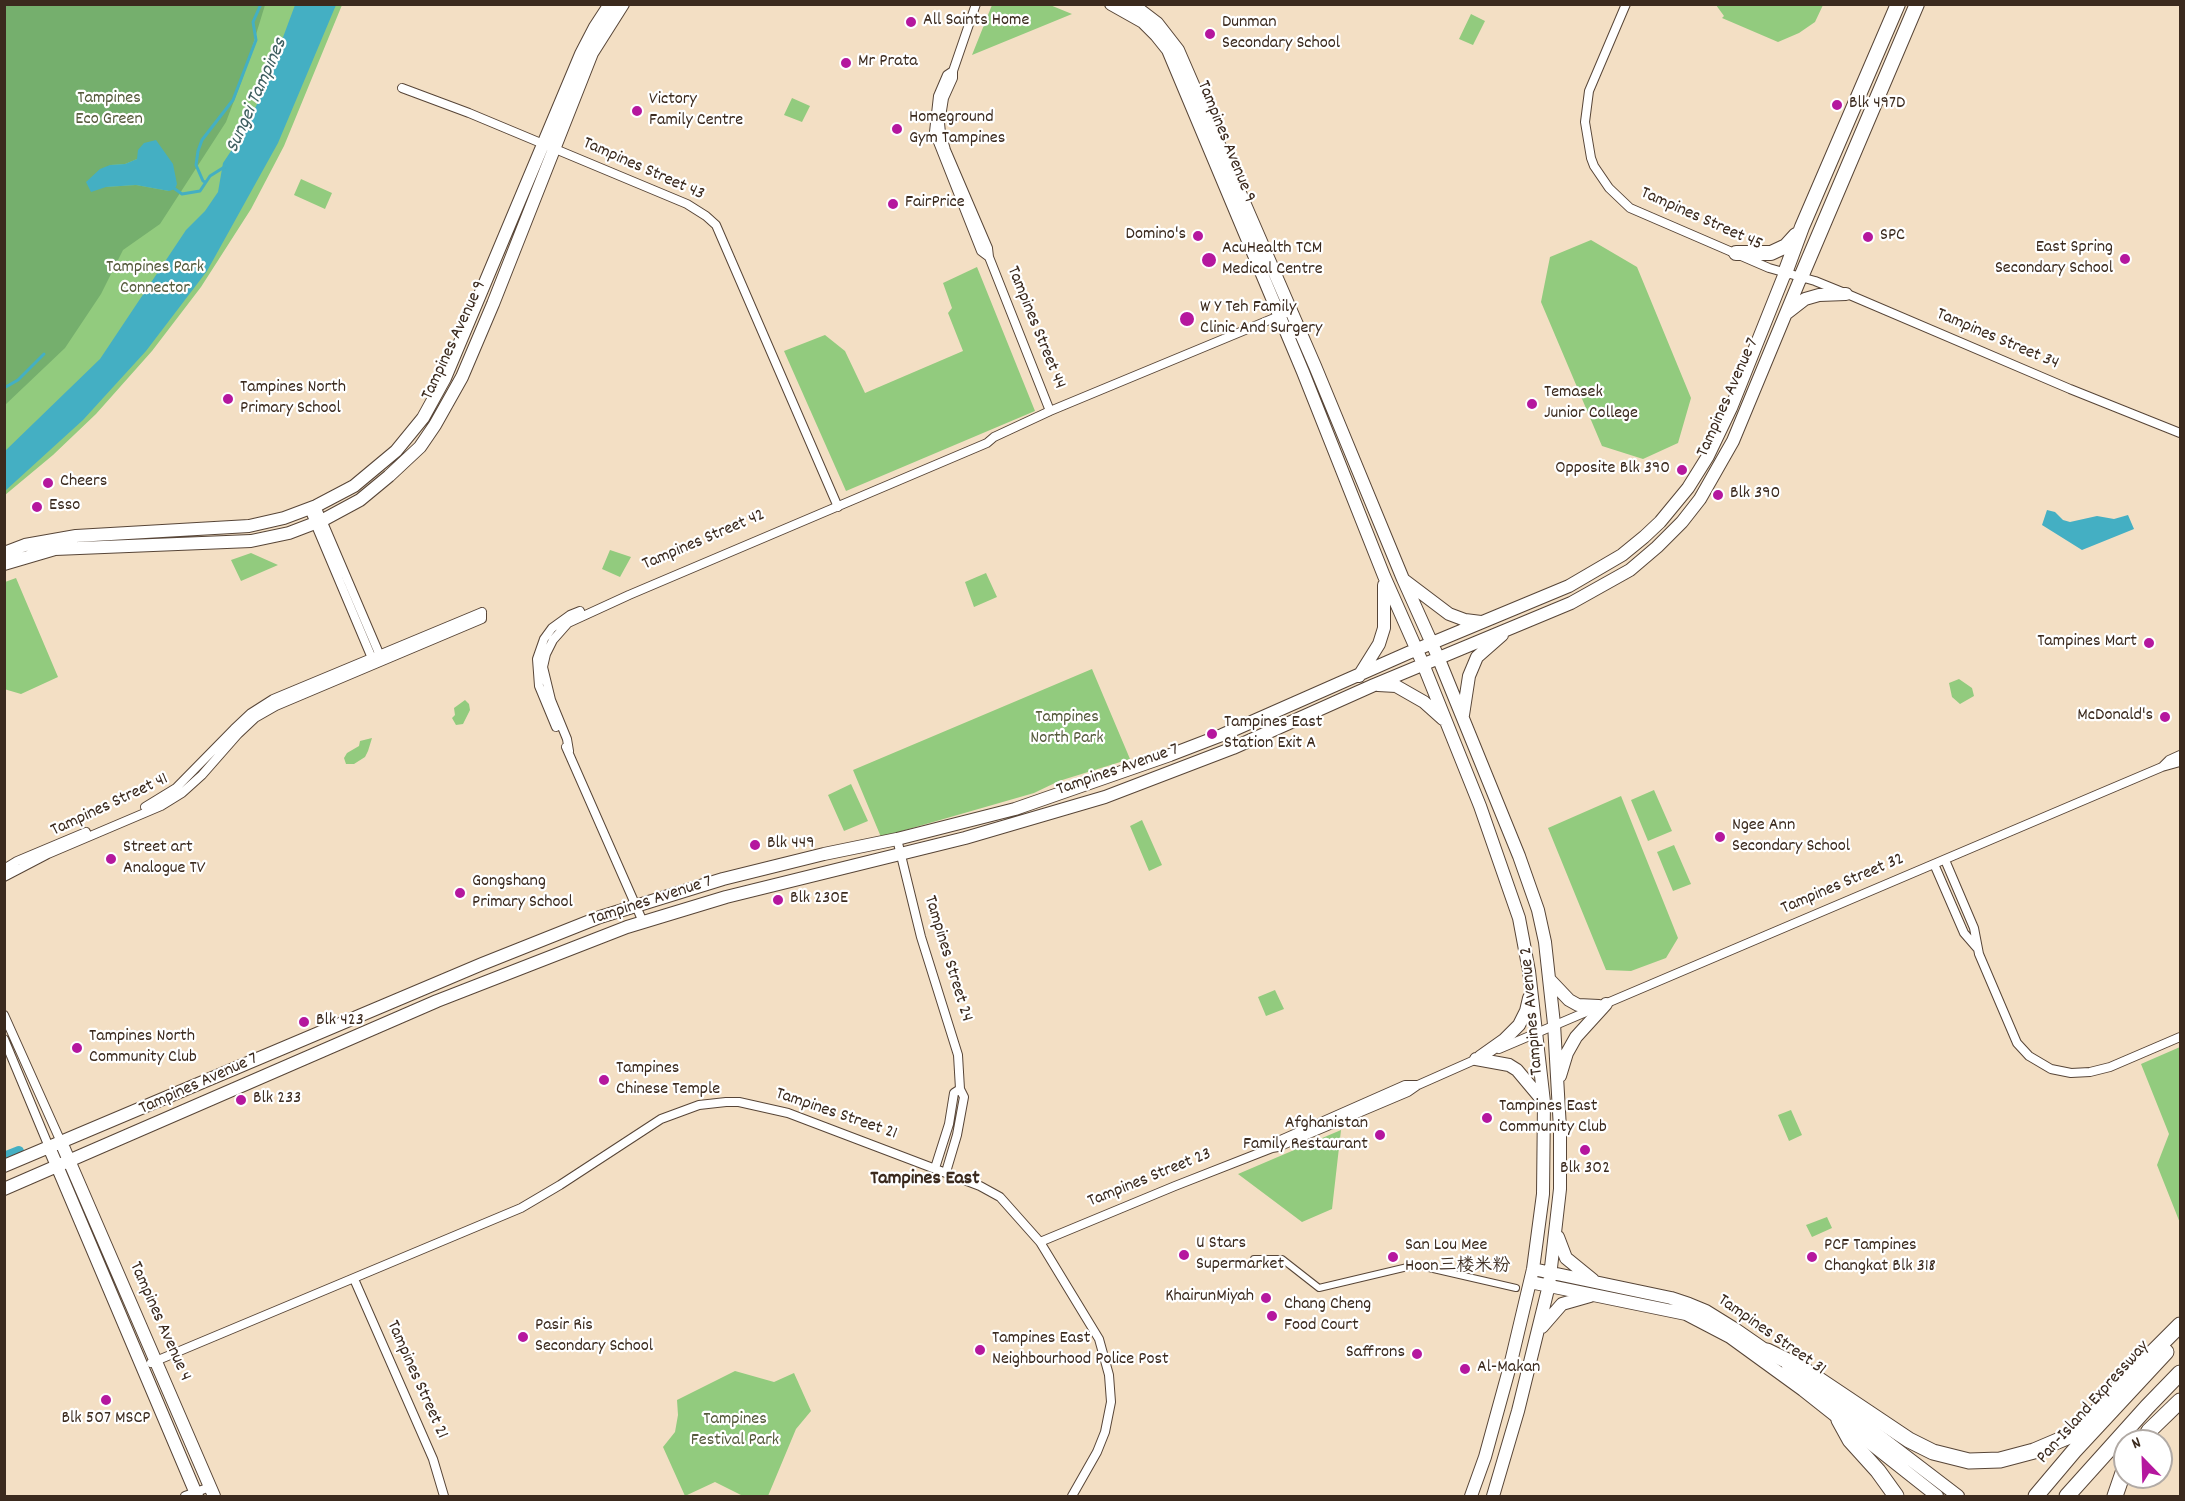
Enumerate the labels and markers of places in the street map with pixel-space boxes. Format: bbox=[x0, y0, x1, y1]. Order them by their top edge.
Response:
place label: All Saints Home bbox=[923, 11, 1029, 33]
place label: Dunman Secondary School bbox=[1222, 13, 1340, 56]
marker: All Saints Home bbox=[904, 15, 918, 29]
marker: Dunman Secondary School bbox=[1203, 27, 1217, 41]
place label: Mr Prata bbox=[858, 52, 918, 74]
marker: Mr Prata bbox=[839, 56, 853, 70]
place label: Victory Family Centre bbox=[649, 90, 743, 132]
place label: Blk 497D bbox=[1849, 94, 1905, 116]
marker: Blk 497D bbox=[1830, 98, 1844, 112]
marker: Victory Family Centre bbox=[630, 104, 644, 118]
place label: Homeground Gym Tampines bbox=[909, 108, 1005, 150]
marker: Homeground Gym Tampines bbox=[890, 122, 904, 136]
place label: FairPrice bbox=[905, 193, 965, 215]
marker: FairPrice bbox=[886, 197, 900, 211]
place label: Domino's bbox=[1126, 225, 1186, 247]
place label: SPC bbox=[1880, 226, 1905, 248]
marker: Domino's bbox=[1191, 229, 1205, 243]
marker: SPC bbox=[1861, 230, 1875, 244]
place label: East Spring Secondary School bbox=[1995, 238, 2113, 280]
place label: AcuHealth TCM Medical Centre bbox=[1222, 239, 1323, 282]
marker: AcuHealth TCM Medical Centre bbox=[1200, 251, 1218, 269]
marker: East Spring Secondary School bbox=[2118, 252, 2132, 266]
place label: W Y Teh Family Clinic And Surgery bbox=[1200, 298, 1322, 340]
marker: W Y Teh Family Clinic And Surgery bbox=[1178, 310, 1196, 328]
place label: Tampines North Primary School bbox=[240, 378, 346, 420]
place label: Temasek Junior College bbox=[1544, 383, 1638, 426]
marker: Tampines North Primary School bbox=[221, 392, 235, 406]
marker: Temasek Junior College bbox=[1525, 397, 1539, 411]
place label: Opposite Blk 390 bbox=[1555, 459, 1670, 481]
marker: Opposite Blk 390 bbox=[1675, 463, 1689, 477]
place label: Cheers bbox=[60, 472, 107, 494]
marker: Cheers bbox=[41, 476, 55, 490]
place label: Blk 390 bbox=[1730, 484, 1780, 506]
marker: Blk 390 bbox=[1711, 488, 1725, 502]
place label: Esso bbox=[49, 496, 80, 518]
marker: Esso bbox=[30, 500, 44, 514]
place label: Tampines Mart bbox=[2037, 632, 2137, 654]
marker: Tampines Mart bbox=[2142, 636, 2156, 650]
place label: McDonald's bbox=[2077, 706, 2153, 728]
marker: McDonald's bbox=[2158, 710, 2172, 724]
place label: Tampines East Station Exit A bbox=[1224, 713, 1322, 756]
marker: Tampines East Station Exit A bbox=[1205, 727, 1219, 741]
place label: Ngee Ann Secondary School bbox=[1732, 816, 1850, 858]
marker: Ngee Ann Secondary School bbox=[1713, 830, 1727, 844]
place label: Blk 449 bbox=[767, 834, 815, 856]
place label: Street art Analogue TV bbox=[123, 838, 205, 880]
marker: Blk 449 bbox=[748, 838, 762, 852]
marker: Street art Analogue TV bbox=[104, 852, 118, 866]
place label: Gongshang Primary School bbox=[472, 872, 573, 914]
marker: Gongshang Primary School bbox=[453, 886, 467, 900]
place label: Blk 230E bbox=[790, 889, 848, 911]
marker: Blk 230E bbox=[771, 893, 785, 907]
place label: Blk 423 bbox=[316, 1011, 364, 1033]
marker: Blk 423 bbox=[297, 1015, 311, 1029]
place label: Tampines North Community Club bbox=[89, 1027, 197, 1070]
marker: Tampines North Community Club bbox=[70, 1041, 84, 1055]
place label: Tampines Chinese Temple bbox=[616, 1059, 720, 1102]
marker: Tampines Chinese Temple bbox=[597, 1073, 611, 1087]
place label: Blk 233 bbox=[253, 1089, 301, 1111]
marker: Blk 233 bbox=[234, 1093, 248, 1107]
place label: Tampines East Community Club bbox=[1499, 1097, 1607, 1140]
marker: Tampines East Community Club bbox=[1480, 1111, 1494, 1125]
place label: Afghanistan Family Restaurant bbox=[1243, 1114, 1368, 1156]
marker: Afghanistan Family Restaurant bbox=[1373, 1128, 1387, 1142]
marker: Blk 302 bbox=[1578, 1143, 1592, 1157]
place label: Blk 302 bbox=[1560, 1159, 1610, 1181]
place label: U Stars Supermarket bbox=[1196, 1234, 1284, 1276]
place label: San Lou Mee Hoon三楼米粉 bbox=[1405, 1236, 1511, 1278]
place label: PCF Tampines Changkat Blk 318 bbox=[1824, 1236, 1936, 1278]
marker: U Stars Supermarket bbox=[1177, 1248, 1191, 1262]
marker: San Lou Mee Hoon三楼米粉 bbox=[1386, 1250, 1400, 1264]
marker: PCF Tampines Changkat Blk 318 bbox=[1805, 1250, 1819, 1264]
place label: KhairunMiyah bbox=[1165, 1287, 1254, 1309]
marker: KhairunMiyah bbox=[1259, 1291, 1273, 1305]
place label: Chang Cheng Food Court bbox=[1284, 1295, 1371, 1338]
marker: Chang Cheng Food Court bbox=[1265, 1309, 1279, 1323]
place label: Pasir Ris Secondary School bbox=[535, 1316, 653, 1358]
place label: Tampines East Neighbourhood Police Post bbox=[992, 1329, 1169, 1372]
marker: Pasir Ris Secondary School bbox=[516, 1330, 530, 1344]
marker: Tampines East Neighbourhood Police Post bbox=[973, 1343, 987, 1357]
place label: Saffrons bbox=[1346, 1343, 1405, 1365]
marker: Saffrons bbox=[1410, 1347, 1424, 1361]
place label: Al-Makan bbox=[1477, 1358, 1540, 1380]
marker: Al-Makan bbox=[1458, 1362, 1472, 1376]
marker: Blk 507 MSCP bbox=[99, 1393, 113, 1407]
place label: Blk 507 MSCP bbox=[61, 1409, 151, 1431]

